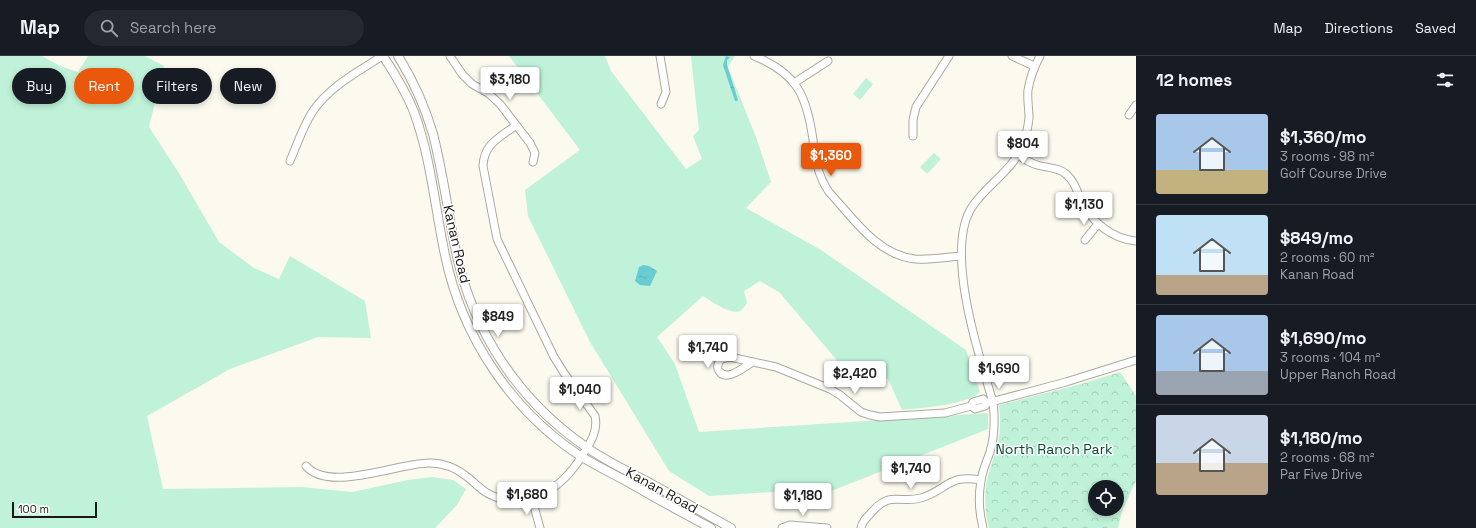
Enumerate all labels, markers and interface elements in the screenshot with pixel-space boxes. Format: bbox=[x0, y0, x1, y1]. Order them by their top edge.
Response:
search box bbox=[84, 10, 364, 46]
text: Map bbox=[20, 15, 60, 40]
icon: search bbox=[98, 17, 120, 39]
text: Search here bbox=[130, 18, 216, 37]
text: Map bbox=[1273, 19, 1303, 37]
text: Directions bbox=[1325, 19, 1393, 37]
text: Saved bbox=[1415, 19, 1456, 37]
pin: $3,180 bbox=[477, 67, 543, 101]
chip: Buy bbox=[12, 68, 66, 104]
chip: Rent bbox=[74, 68, 134, 104]
chip: Filters bbox=[142, 68, 212, 104]
chip: New bbox=[220, 68, 276, 104]
text: 12 homes bbox=[1156, 69, 1232, 91]
icon: filters bbox=[1434, 69, 1456, 91]
text: $3,180 bbox=[489, 71, 531, 88]
text: $1,360/mo bbox=[1280, 126, 1366, 148]
icon: home bbox=[1188, 130, 1236, 178]
pin: $804 bbox=[999, 131, 1047, 165]
text: $804 bbox=[1007, 135, 1039, 152]
pin: $1,360 bbox=[798, 143, 864, 177]
text: $1,360 bbox=[810, 147, 852, 164]
text: 3 rooms · 98 m² bbox=[1280, 148, 1374, 165]
text: Golf Course Drive bbox=[1280, 165, 1387, 182]
pin: $1,130 bbox=[1051, 192, 1117, 226]
text: $1,130 bbox=[1064, 196, 1104, 213]
street label: Kanan Road bbox=[439, 203, 475, 285]
text: $849/mo bbox=[1280, 227, 1353, 249]
icon: home bbox=[1188, 231, 1236, 279]
text: 2 rooms · 60 m² bbox=[1280, 249, 1375, 266]
text: Kanan Road bbox=[1280, 266, 1354, 283]
pin: $849 bbox=[474, 304, 522, 338]
text: $849 bbox=[482, 308, 514, 325]
text: $1,690/mo bbox=[1280, 327, 1366, 349]
icon: home bbox=[1188, 331, 1236, 379]
pin: $1,740 bbox=[675, 335, 741, 369]
text: $1,740 bbox=[688, 339, 728, 356]
text: 3 rooms · 104 m² bbox=[1280, 349, 1380, 366]
pin: $1,690 bbox=[966, 356, 1032, 390]
text: $1,690 bbox=[978, 360, 1020, 377]
pin: $2,420 bbox=[822, 361, 888, 395]
text: $2,420 bbox=[833, 365, 877, 382]
text: Upper Ranch Road bbox=[1280, 366, 1396, 383]
pin: $1,040 bbox=[547, 377, 613, 411]
text: $1,040 bbox=[559, 381, 601, 398]
text: $1,180/mo bbox=[1280, 427, 1363, 449]
icon: home bbox=[1188, 431, 1236, 479]
park label: North Ranch Park bbox=[996, 440, 1113, 458]
text: 2 rooms · 68 m² bbox=[1280, 449, 1374, 466]
pin: $1,740 bbox=[878, 456, 944, 490]
text: $1,740 bbox=[891, 460, 931, 477]
street label: Kanan Road bbox=[623, 463, 701, 517]
text: Par Five Drive bbox=[1280, 466, 1363, 483]
map controls bbox=[1088, 480, 1124, 516]
button: locate bbox=[1088, 480, 1124, 516]
pin: $1,680 bbox=[494, 482, 560, 516]
pin: $1,180 bbox=[770, 483, 836, 517]
text: $1,680 bbox=[506, 486, 548, 503]
text: $1,180 bbox=[783, 487, 823, 504]
scale bar bbox=[12, 500, 97, 519]
text: 100 m bbox=[18, 502, 49, 516]

